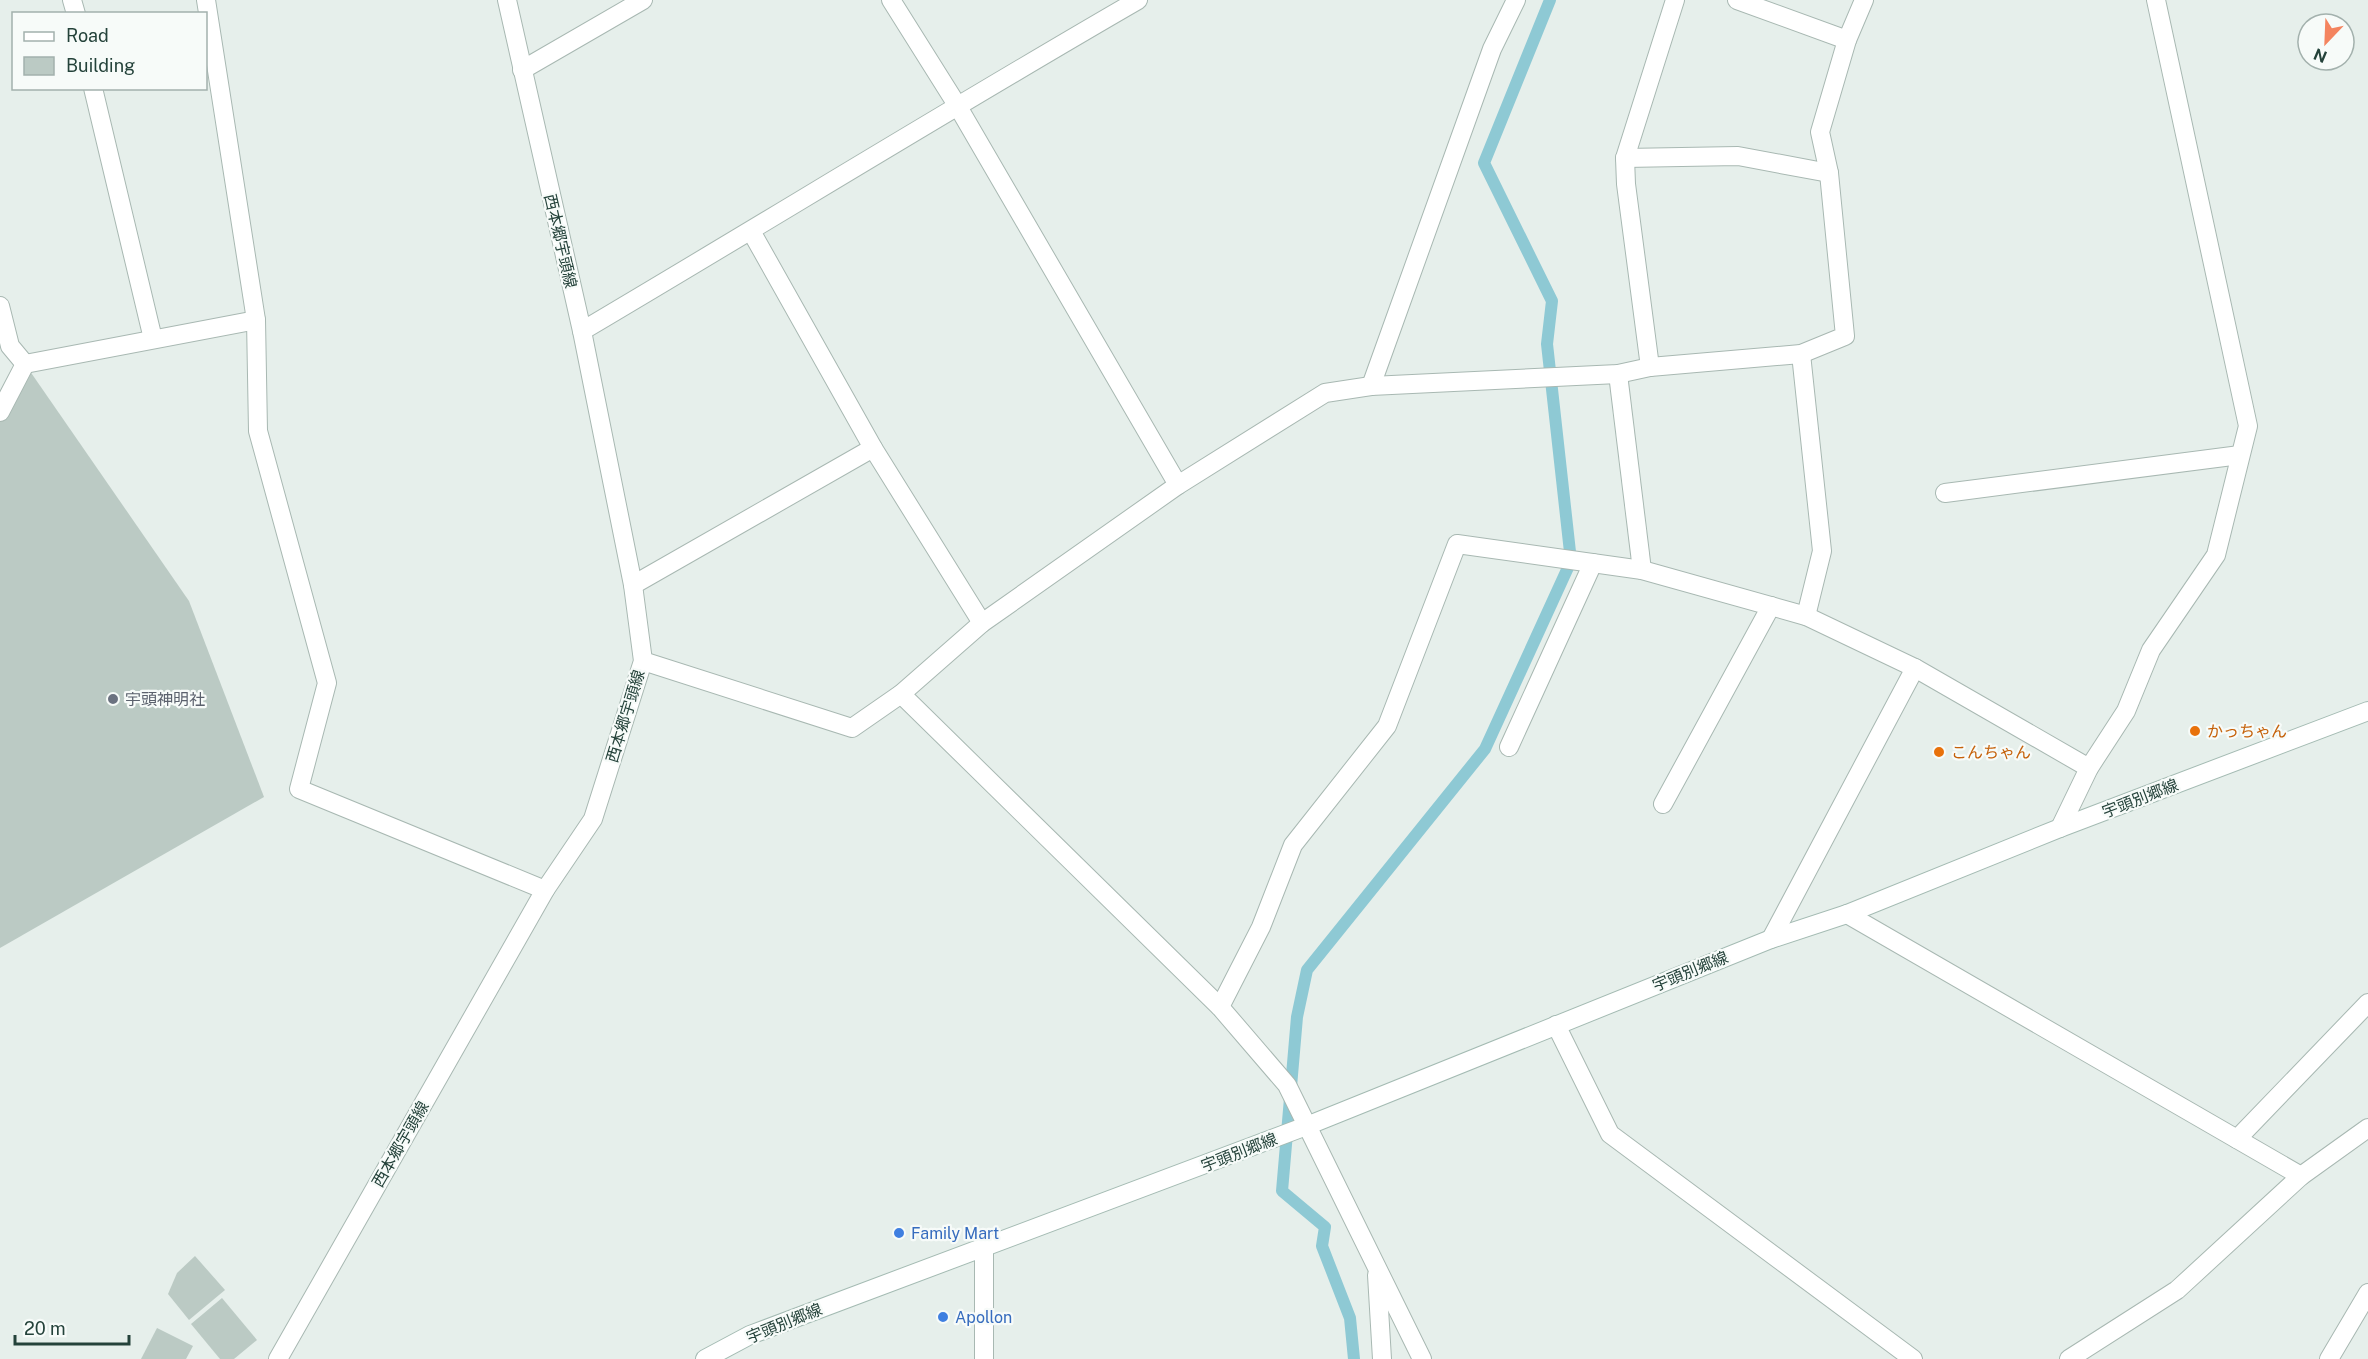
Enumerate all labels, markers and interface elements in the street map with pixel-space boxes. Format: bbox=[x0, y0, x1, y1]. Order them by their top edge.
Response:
legend bbox=[12, 12, 207, 90]
north arrow bbox=[2296, 12, 2356, 72]
text: Road bbox=[66, 25, 109, 46]
text: N bbox=[2311, 44, 2330, 67]
text: Building bbox=[66, 55, 135, 76]
street label: 西本郷宇頭線 bbox=[540, 192, 581, 290]
street label: 西本郷宇頭線 bbox=[602, 667, 649, 765]
place label: 宇頭神明社 bbox=[125, 690, 205, 709]
marker: 宇頭神明社 bbox=[106, 692, 120, 706]
place label: かっちゃん bbox=[2207, 722, 2287, 741]
marker: かっちゃん bbox=[2188, 724, 2202, 738]
place label: こんちゃん bbox=[1951, 743, 2031, 762]
marker: こんちゃん bbox=[1932, 745, 1946, 759]
street label: 宇頭別郷線 bbox=[2099, 775, 2181, 822]
street label: 宇頭別郷線 bbox=[1650, 948, 1731, 995]
street label: 西本郷宇頭線 bbox=[368, 1098, 433, 1191]
street label: 宇頭別郷線 bbox=[1198, 1129, 1280, 1176]
place label: Family Mart bbox=[911, 1224, 999, 1243]
marker: Family Mart bbox=[892, 1226, 906, 1240]
street label: 宇頭別郷線 bbox=[744, 1300, 825, 1347]
scale bar bbox=[15, 1308, 129, 1346]
place label: Apollon bbox=[955, 1308, 1012, 1327]
marker: Apollon bbox=[936, 1310, 950, 1324]
text: 20 m bbox=[24, 1318, 66, 1339]

